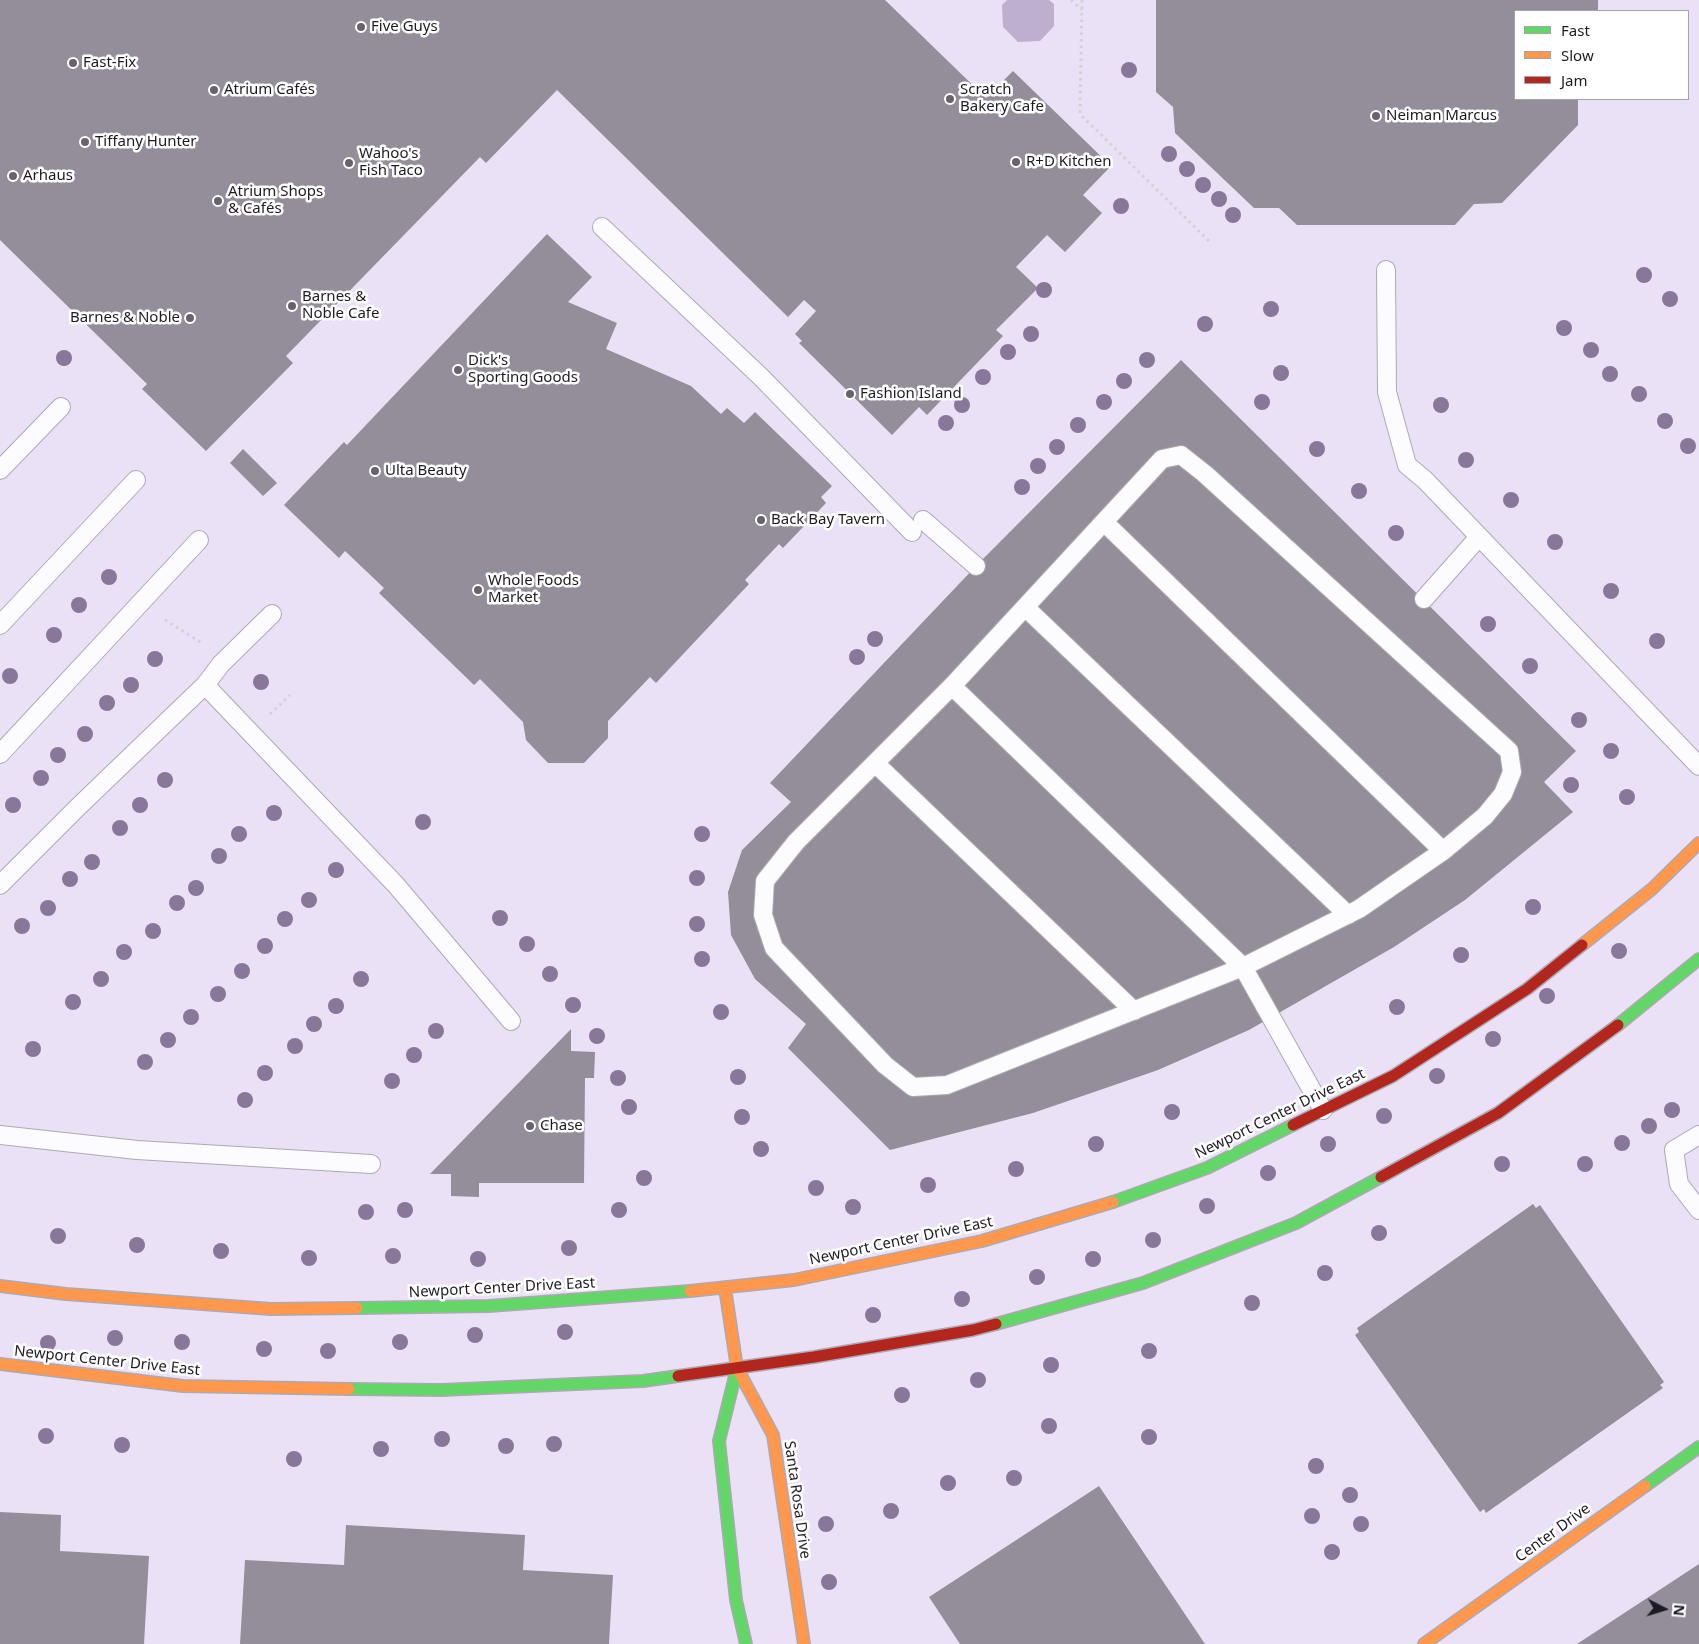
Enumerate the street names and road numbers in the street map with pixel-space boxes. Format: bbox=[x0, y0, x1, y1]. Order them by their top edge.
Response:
street label: Newport Center Drive East bbox=[1192, 1065, 1368, 1163]
street label: Newport Center Drive East bbox=[808, 1213, 994, 1269]
street label: Newport Center Drive East bbox=[408, 1274, 596, 1302]
street label: Newport Center Drive East bbox=[13, 1342, 201, 1380]
street label: Santa Rosa Drive bbox=[780, 1440, 814, 1560]
street label: Center Drive bbox=[1512, 1500, 1594, 1566]

